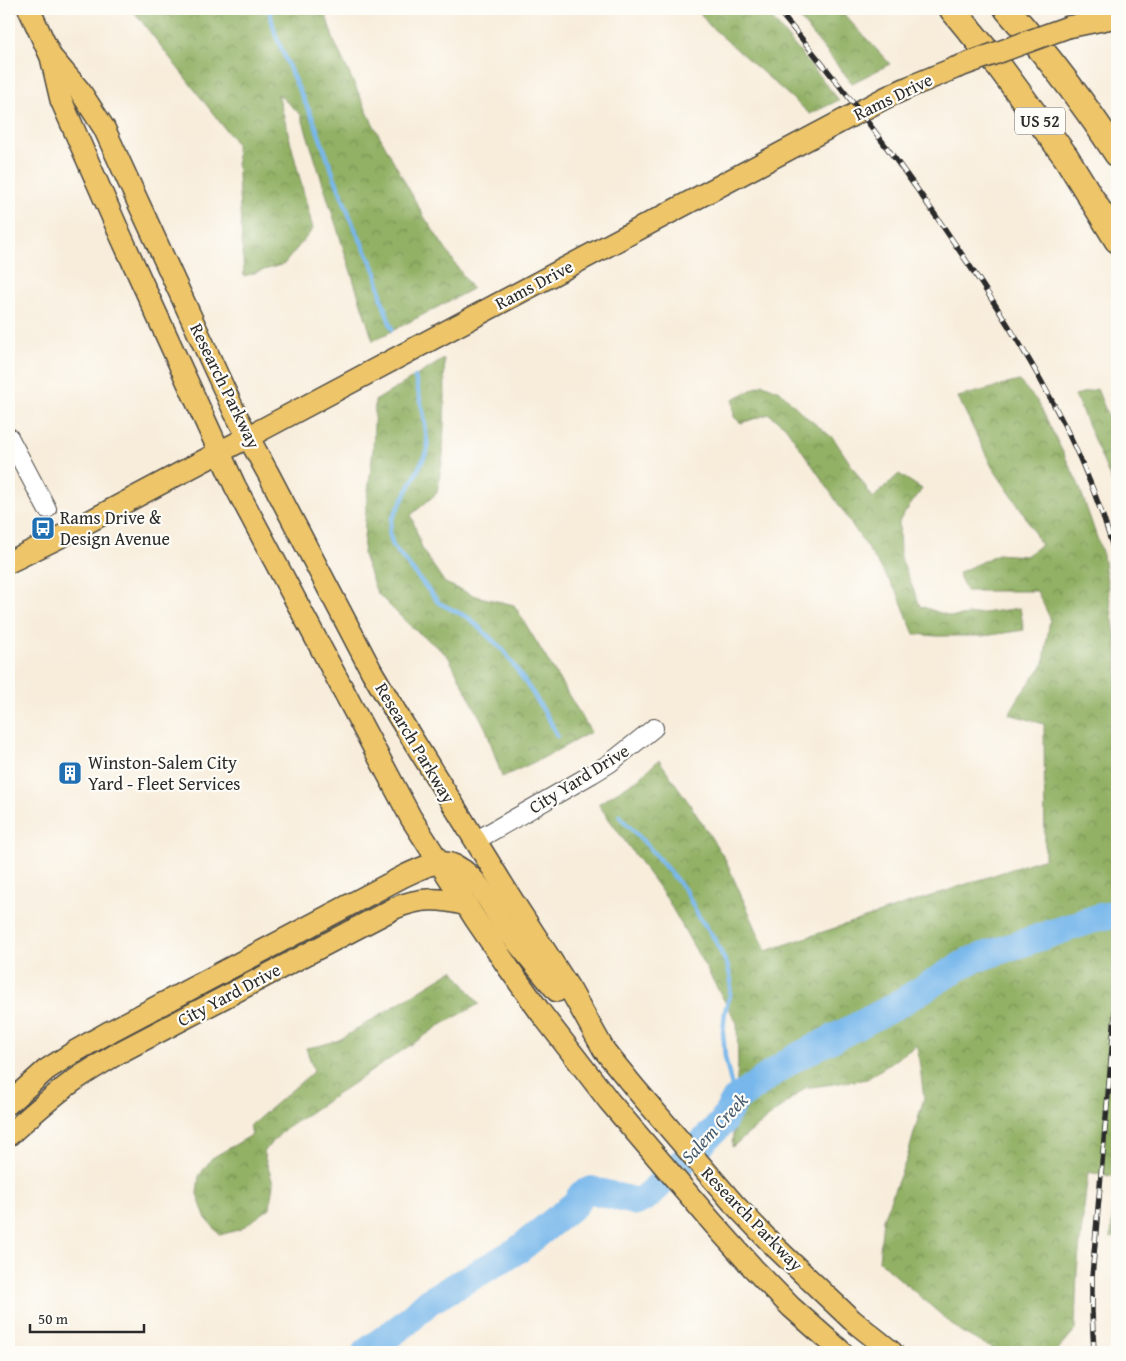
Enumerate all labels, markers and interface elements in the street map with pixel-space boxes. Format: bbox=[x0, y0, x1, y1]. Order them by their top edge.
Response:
street label: Rams Drive bbox=[849, 66, 937, 127]
road number: US 52 bbox=[1015, 108, 1065, 134]
street label: Rams Drive bbox=[490, 253, 578, 316]
street label: Research Parkway bbox=[183, 318, 268, 453]
place label: Rams Drive & Design Avenue bbox=[60, 504, 170, 552]
bus stop icon: Rams Drive & Design Avenue bbox=[30, 515, 56, 541]
street label: Research Parkway bbox=[369, 677, 462, 808]
street label: City Yard Drive bbox=[523, 737, 634, 820]
place label: Winston-Salem City Yard - Fleet Services bbox=[88, 749, 241, 797]
building icon: Winston-Salem City Yard - Fleet Services bbox=[57, 760, 83, 786]
street label: City Yard Drive bbox=[172, 956, 285, 1033]
water label: Salem Creek bbox=[674, 1086, 754, 1170]
street label: Research Parkway bbox=[695, 1160, 810, 1277]
scale bar bbox=[30, 1301, 144, 1333]
text: 50 m bbox=[38, 1308, 69, 1329]

